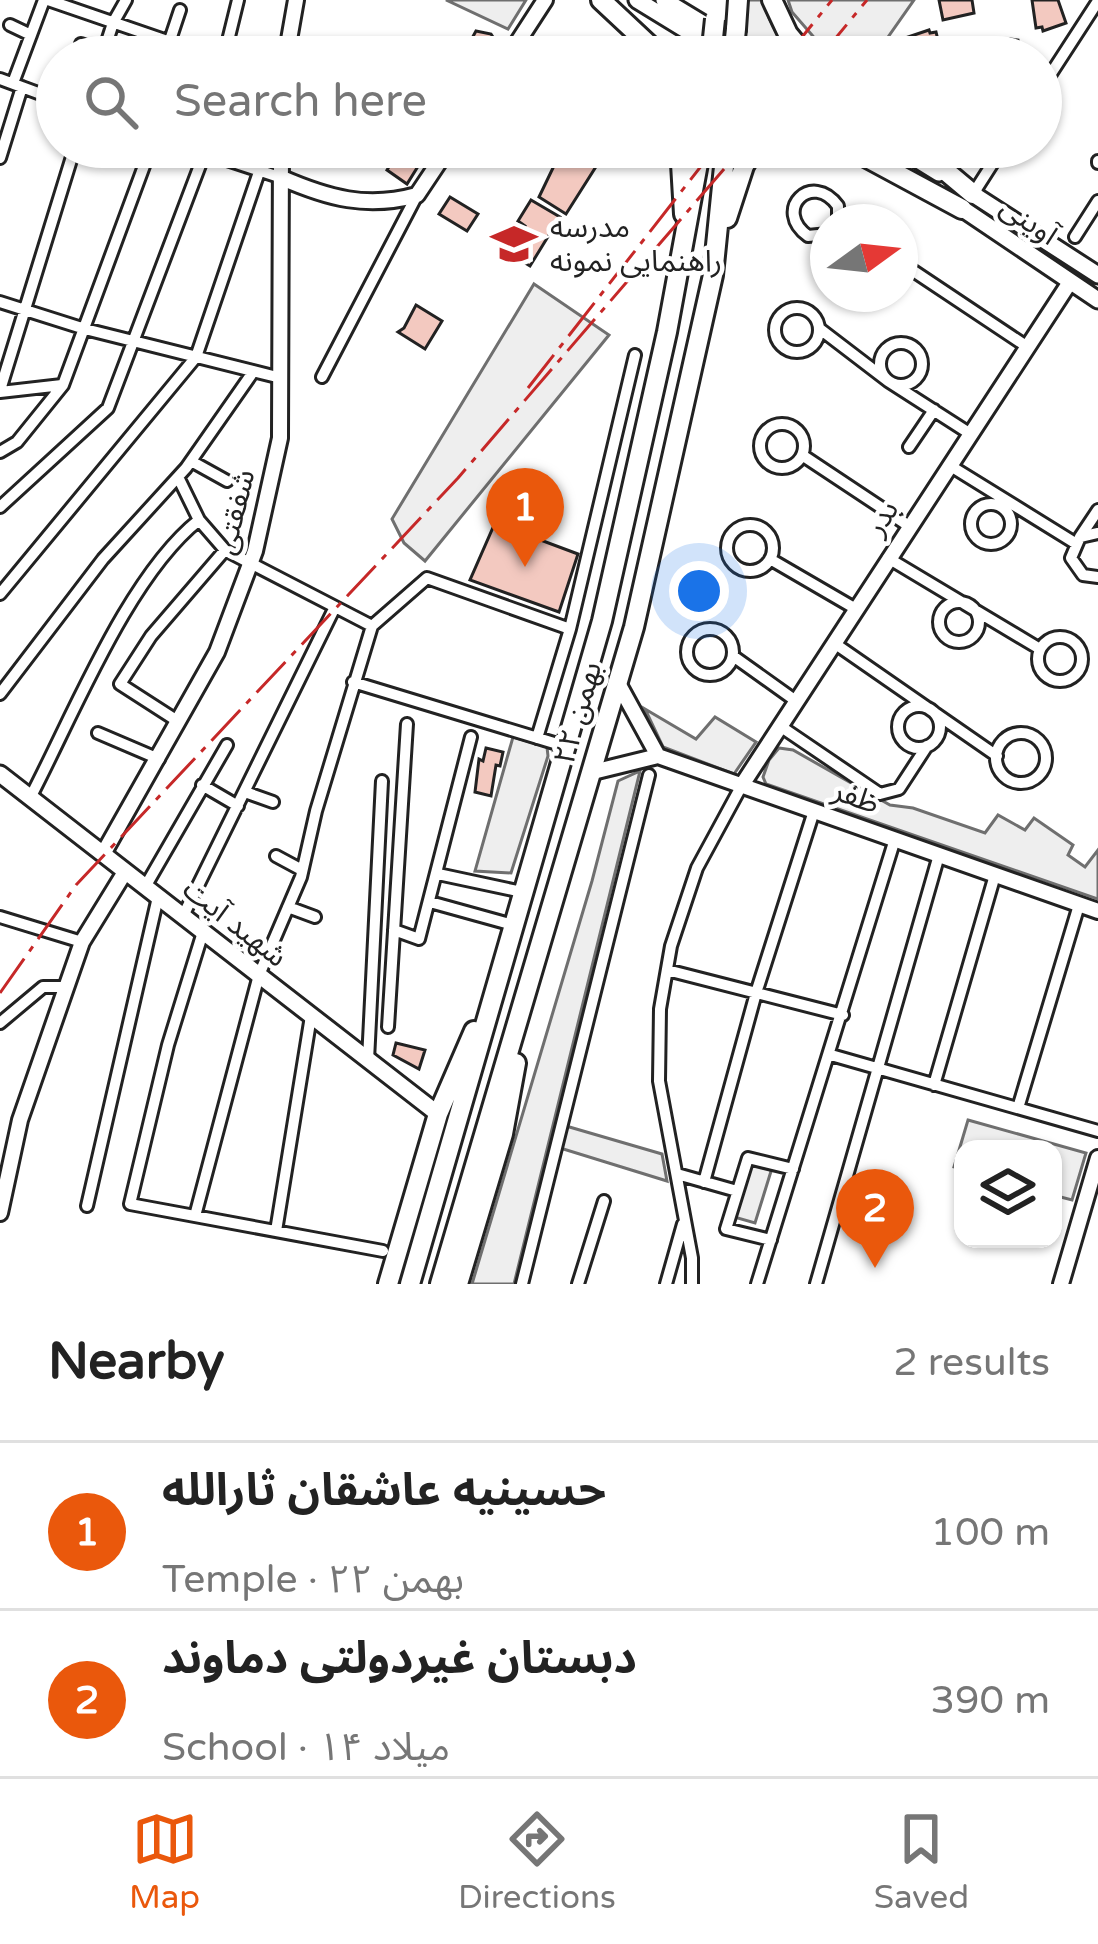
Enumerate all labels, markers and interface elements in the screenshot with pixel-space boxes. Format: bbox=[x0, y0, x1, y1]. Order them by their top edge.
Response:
search box bbox=[36, 36, 1062, 168]
icon: search bbox=[78, 69, 144, 135]
text: Search here bbox=[174, 75, 427, 129]
street label: آوینی bbox=[993, 188, 1066, 254]
north arrow bbox=[810, 204, 918, 312]
place label: مدرسه راهنمایی نمونه bbox=[550, 209, 722, 280]
school or university icon: مدرسه راهنمایی نمونه bbox=[489, 219, 539, 269]
street label: شفقتی bbox=[207, 466, 263, 558]
pin: 1 bbox=[486, 468, 564, 567]
street label: بدر bbox=[856, 493, 907, 544]
your location bbox=[669, 561, 729, 621]
street label: ۲۲ بهمن bbox=[546, 658, 610, 768]
street label: ظفر bbox=[827, 771, 884, 822]
street label: شهید آیت bbox=[175, 871, 295, 975]
map controls bbox=[954, 1140, 1062, 1248]
button: layers bbox=[954, 1140, 1062, 1248]
pin: 2 bbox=[836, 1169, 914, 1268]
text: Nearby bbox=[48, 1331, 225, 1393]
text: 2 results bbox=[893, 1339, 1050, 1386]
text: حسینیه عاشقان ثارالله bbox=[162, 1464, 606, 1518]
text: 1 bbox=[75, 1509, 99, 1556]
text: 100 m bbox=[931, 1509, 1050, 1556]
text: Temple · ۲۲ بهمن bbox=[162, 1556, 464, 1603]
text: دبستان غیردولتی دماوند bbox=[162, 1632, 637, 1686]
text: 2 bbox=[75, 1677, 99, 1724]
text: 390 m bbox=[931, 1677, 1050, 1724]
text: School · میلاد ۱۴ bbox=[162, 1724, 450, 1771]
tab: Map bbox=[129, 1806, 200, 1917]
tab: Directions bbox=[458, 1806, 616, 1917]
tab: Saved bbox=[874, 1806, 969, 1917]

